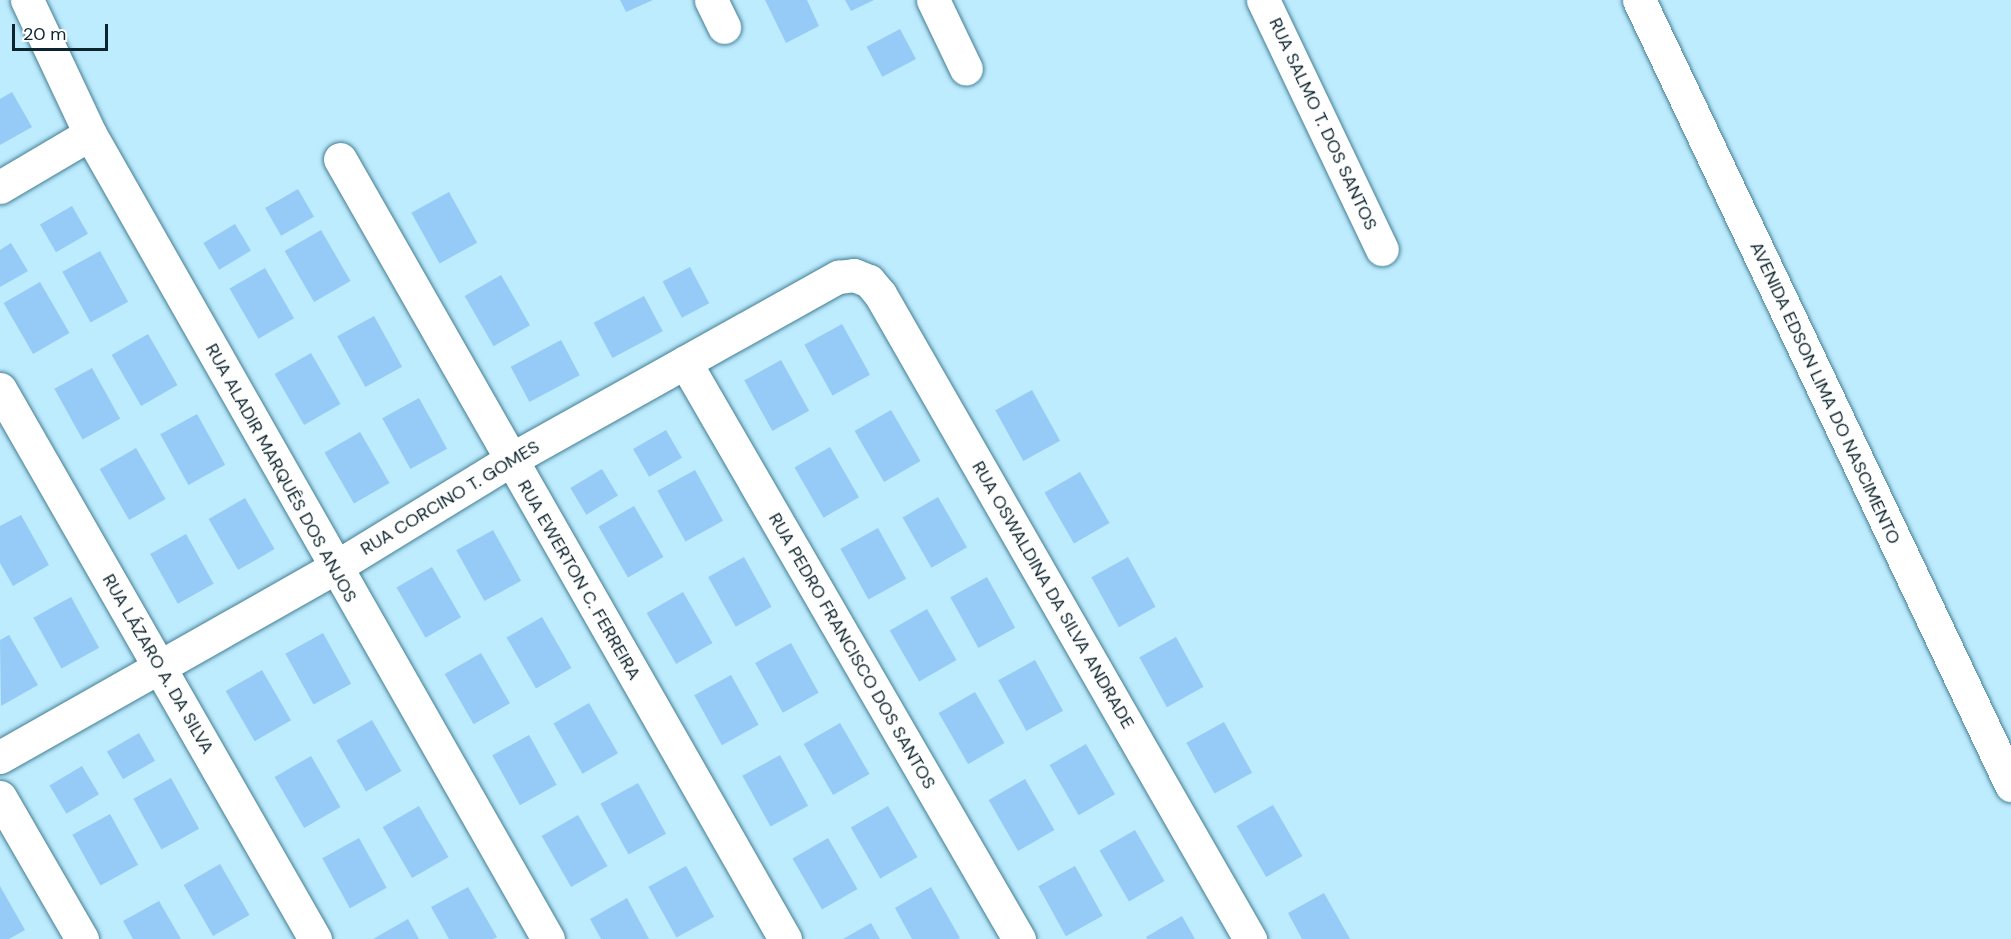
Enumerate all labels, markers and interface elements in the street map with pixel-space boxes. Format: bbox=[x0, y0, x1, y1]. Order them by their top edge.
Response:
scale bar bbox=[15, 12, 111, 50]
street label: RUA SALMO T. DOS SANTOS bbox=[1264, 14, 1382, 234]
text: 20 m bbox=[23, 22, 66, 46]
street label: AVENIDA EDSON LIMA DO NASCIMENTO bbox=[1745, 238, 1905, 548]
street label: RUA ALADIR MARQUÊS DOS ANJOS bbox=[201, 340, 361, 606]
street label: RUA CORCINO T. GOMES bbox=[357, 436, 543, 560]
street label: RUA OSWALDINA DA SILVA ANDRADE bbox=[967, 457, 1139, 733]
street label: RUA EWERTON C. FERREIRA bbox=[513, 476, 645, 684]
street label: RUA PEDRO FRANCISCO DOS SANTOS bbox=[764, 509, 940, 793]
street label: RUA LÁZARO A. DA SILVA bbox=[98, 570, 218, 758]

